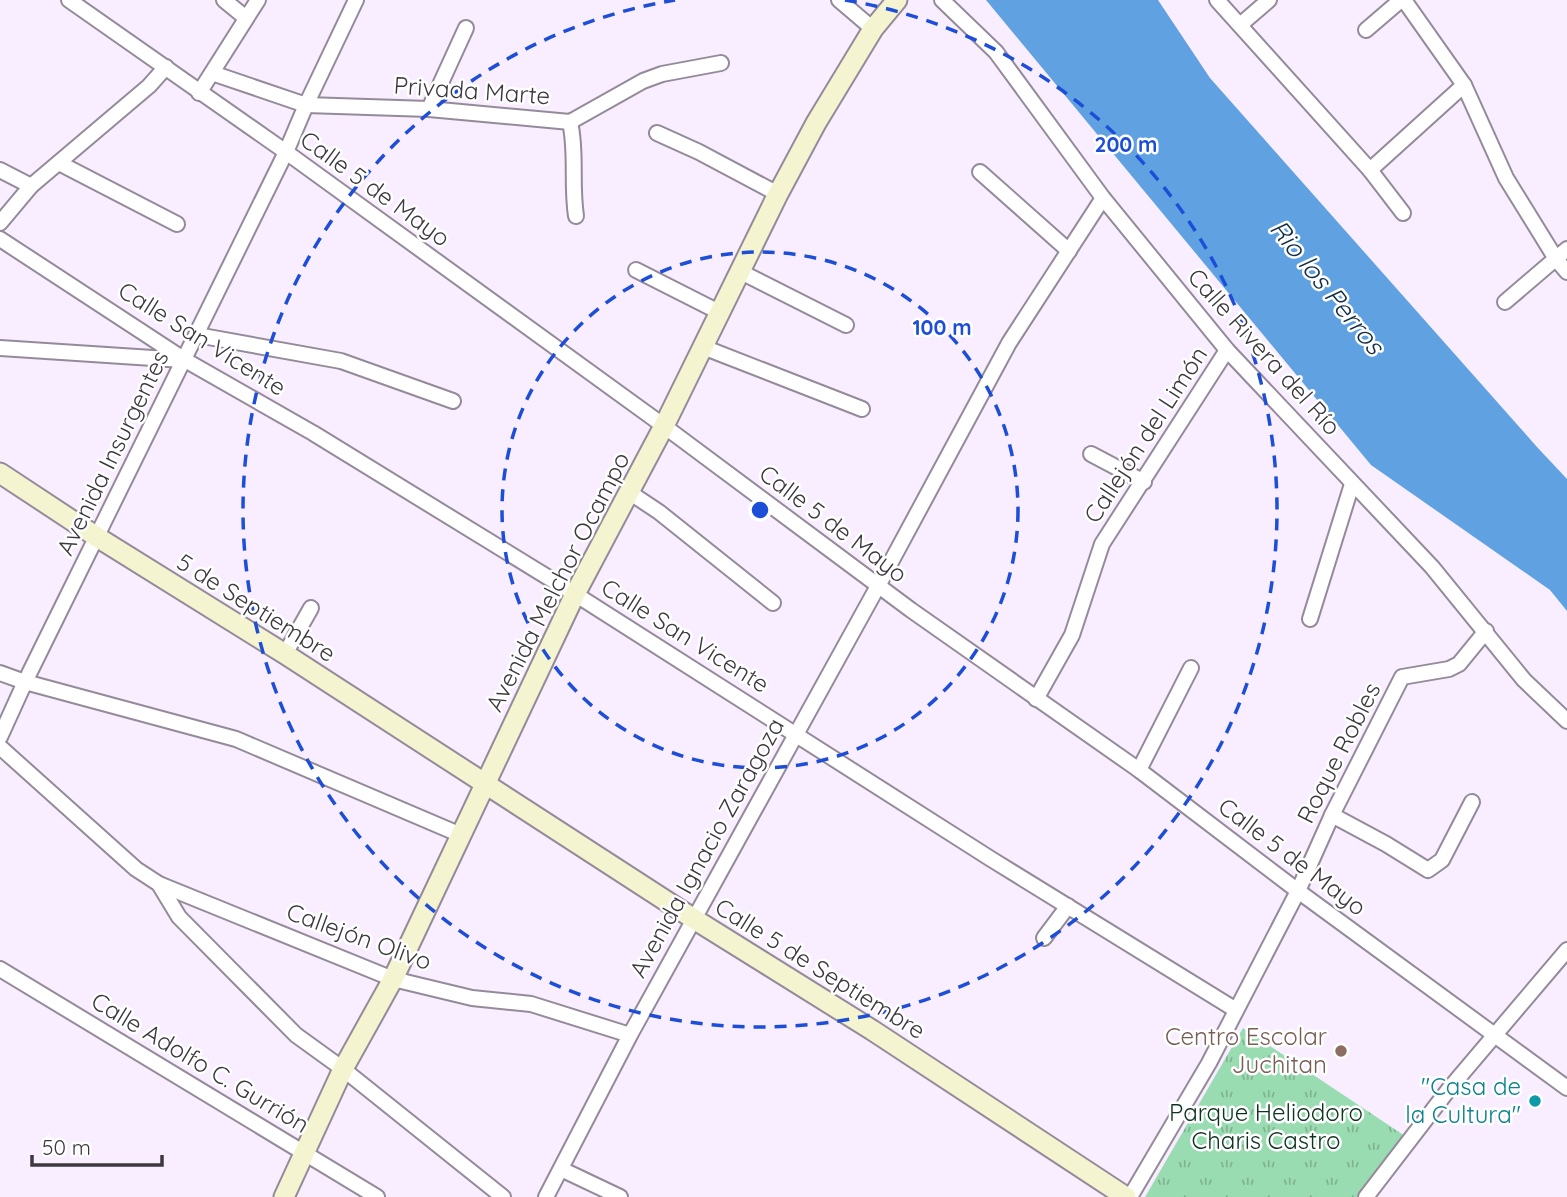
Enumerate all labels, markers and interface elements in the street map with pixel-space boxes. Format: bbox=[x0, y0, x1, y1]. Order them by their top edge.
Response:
street label: Privada Marte bbox=[393, 70, 551, 110]
street label: Calle 5 de Mayo bbox=[295, 124, 456, 253]
text: 200 m bbox=[1095, 131, 1157, 157]
water label: Rio los Perros bbox=[1263, 213, 1393, 362]
street label: Calle Rivera del Río bbox=[1182, 262, 1348, 441]
street label: Calle San Vicente bbox=[113, 275, 292, 402]
text: 100 m bbox=[912, 314, 972, 340]
street label: Callejón del Limón bbox=[1077, 341, 1213, 528]
street label: Avenida Insurgentes bbox=[50, 345, 175, 560]
street label: Avenida Melchor Ocampo bbox=[479, 447, 636, 716]
street label: Calle 5 de Mayo bbox=[754, 458, 914, 589]
centre of rings bbox=[748, 498, 772, 522]
street label: 5 de Septiembre bbox=[172, 546, 341, 668]
street label: Calle San Vicente bbox=[596, 572, 775, 699]
street label: Roque Robles bbox=[1290, 677, 1386, 828]
street label: Avenida Ignacio Zaragoza bbox=[622, 713, 790, 982]
street label: Calle 5 de Mayo bbox=[1213, 791, 1373, 922]
street label: Calle 5 de Septiembre bbox=[710, 891, 931, 1045]
street label: Callejón Olivo bbox=[283, 896, 436, 976]
street label: Calle Adolfo C. Gurrión bbox=[86, 985, 315, 1139]
place label: Centro Escolar Juchitan bbox=[1165, 1021, 1327, 1079]
marker: Centro Escolar Juchitan bbox=[1333, 1043, 1349, 1059]
place label: "Casa de la Cultura" bbox=[1405, 1071, 1521, 1129]
marker: "Casa de la Cultura" bbox=[1527, 1093, 1543, 1109]
park label: Parque Heliodoro Charis Castro bbox=[1169, 1097, 1363, 1155]
scale bar bbox=[32, 1124, 161, 1168]
text: 50 m bbox=[42, 1134, 91, 1160]

